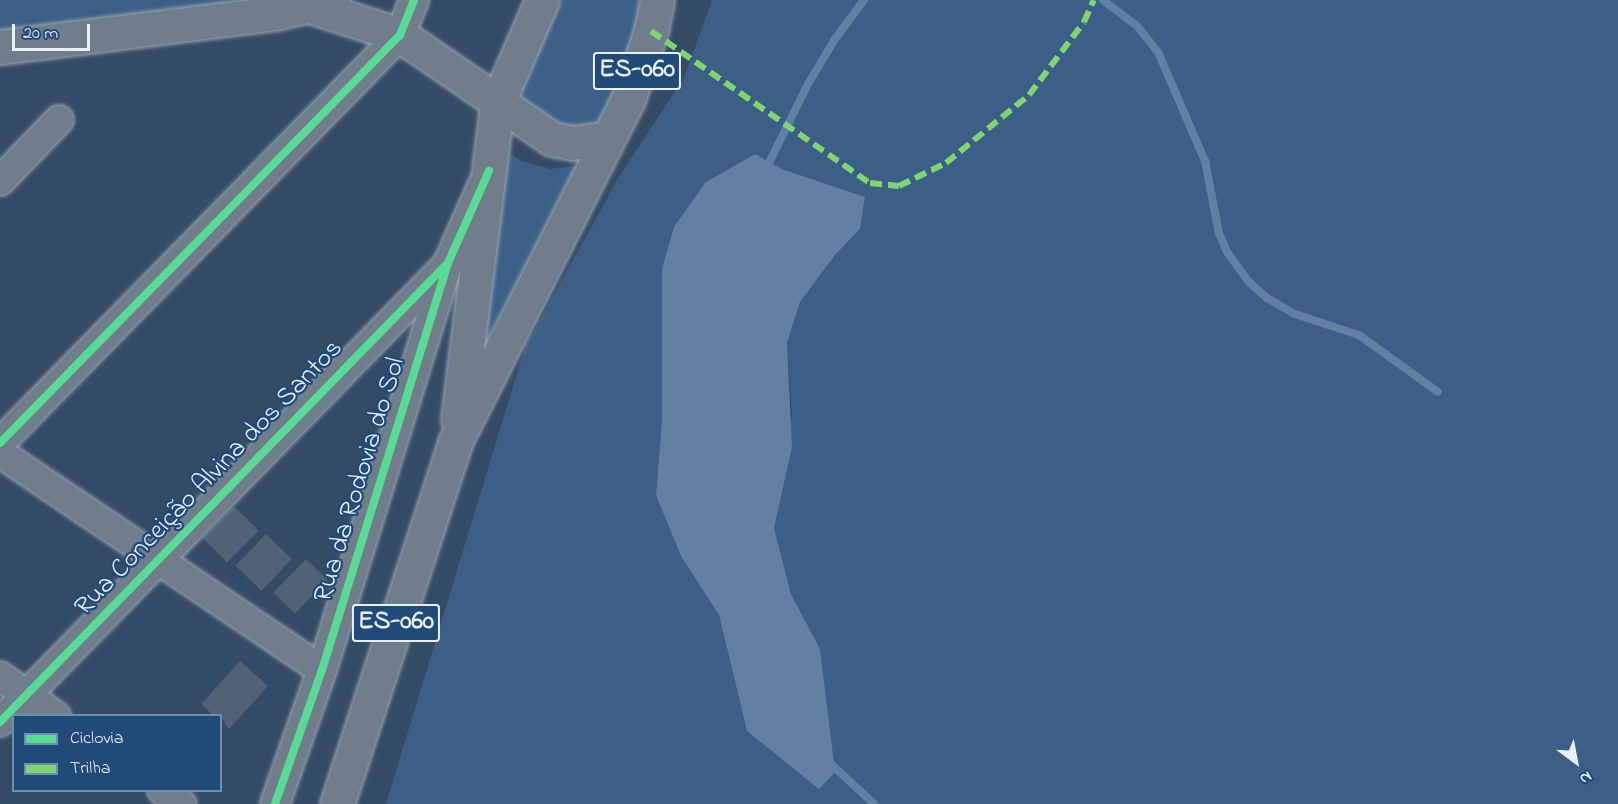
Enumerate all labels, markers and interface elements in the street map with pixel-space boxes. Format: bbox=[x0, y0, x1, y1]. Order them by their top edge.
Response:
scale bar bbox=[15, 12, 93, 50]
text: 20 m bbox=[23, 21, 58, 47]
road number: ES-060 bbox=[592, 48, 682, 94]
street label: Rua Conceição Alvina dos Santos bbox=[68, 333, 350, 623]
street label: Rua da Rodovia do Sol bbox=[307, 354, 413, 606]
road number: ES-060 bbox=[351, 600, 441, 646]
legend bbox=[12, 714, 222, 792]
text: Ciclovia bbox=[70, 726, 123, 752]
north arrow bbox=[1546, 732, 1606, 792]
text: Trilha bbox=[70, 756, 110, 782]
text: N bbox=[1575, 764, 1596, 790]

